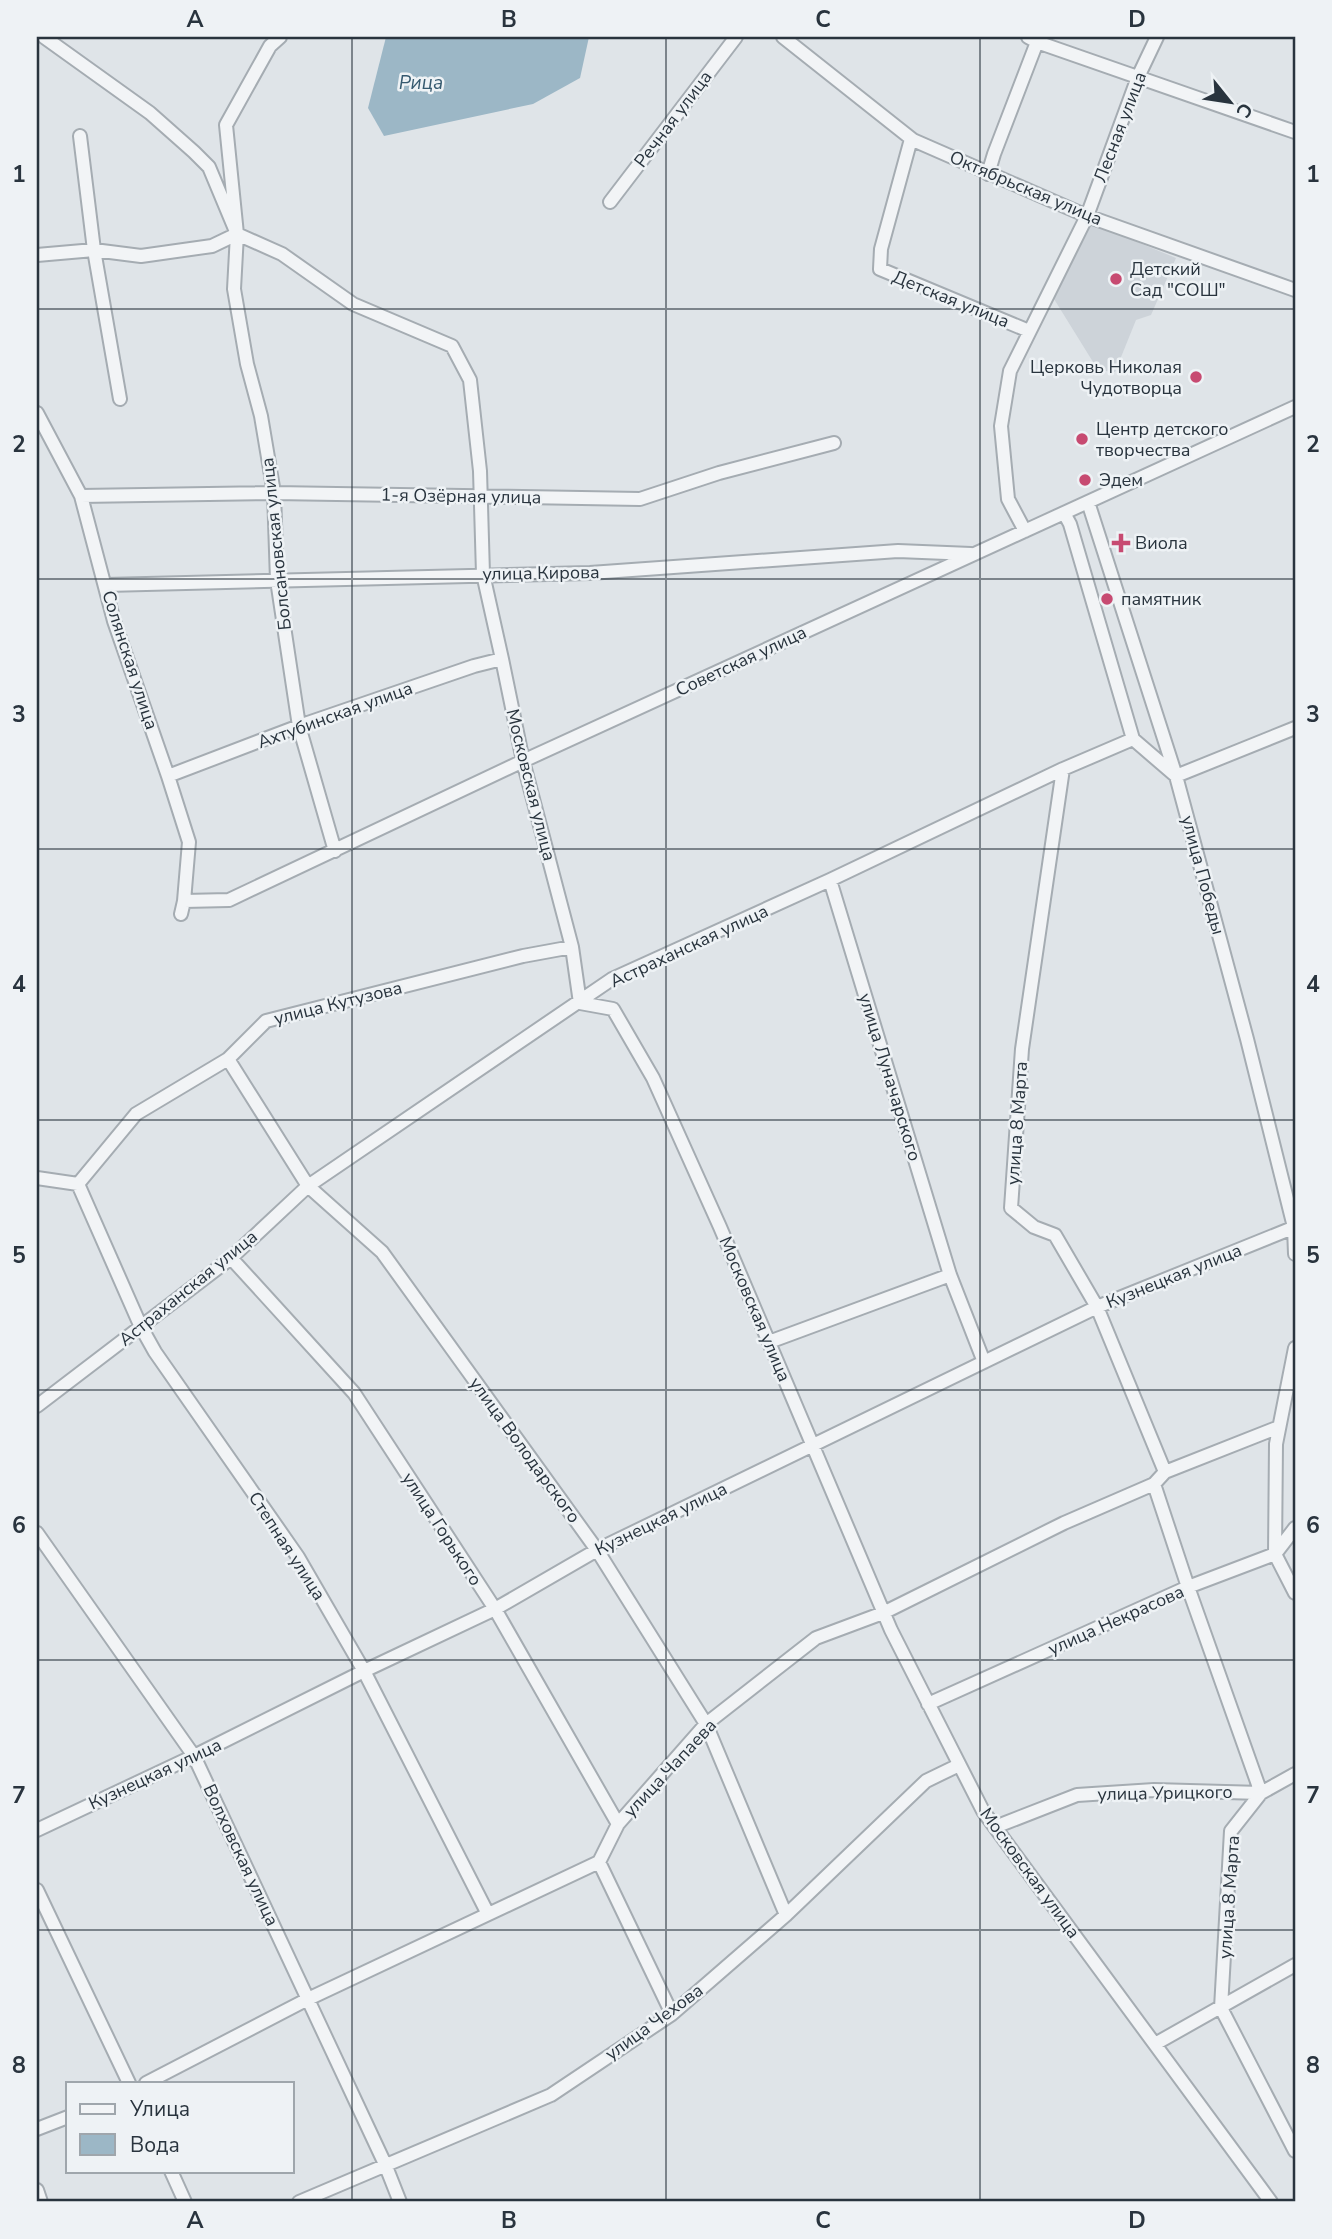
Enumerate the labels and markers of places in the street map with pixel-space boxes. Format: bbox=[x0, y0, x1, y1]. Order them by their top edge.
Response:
place label: Детский Сад "СОШ" bbox=[1130, 257, 1226, 302]
marker: Детский Сад "СОШ" bbox=[1108, 271, 1124, 287]
place label: Церковь Николая Чудотворца bbox=[1030, 355, 1182, 400]
marker: Церковь Николая Чудотворца bbox=[1188, 369, 1204, 385]
place label: Центр детского творчества bbox=[1096, 417, 1228, 462]
marker: Центр детского творчества bbox=[1074, 431, 1090, 447]
place label: Эдем bbox=[1099, 468, 1143, 492]
marker: Эдем bbox=[1077, 472, 1093, 488]
place label: Виола bbox=[1135, 531, 1188, 555]
marker: Виола bbox=[1113, 535, 1129, 551]
place label: памятник bbox=[1121, 587, 1202, 611]
marker: памятник bbox=[1099, 591, 1115, 607]

